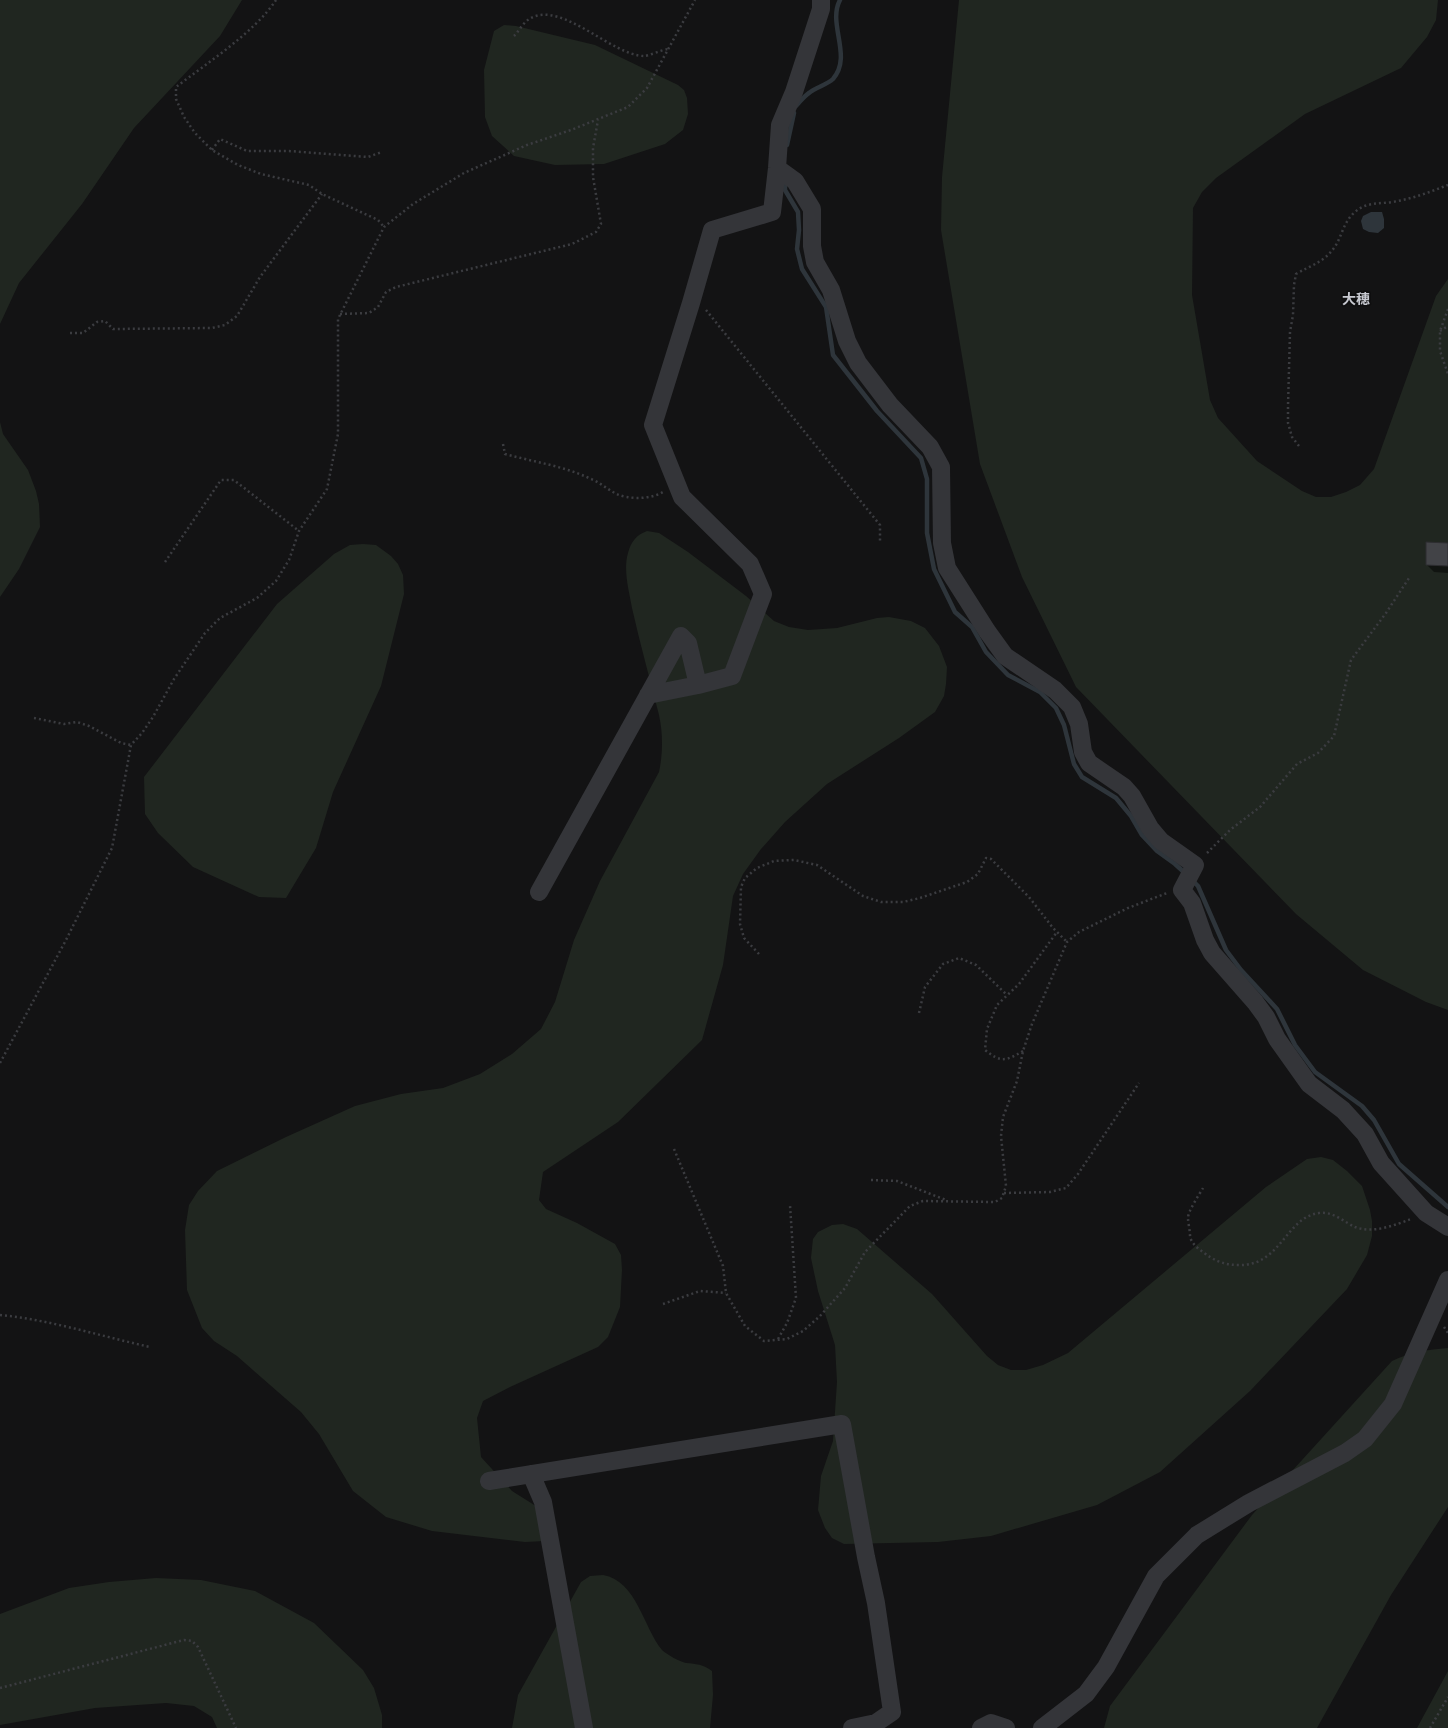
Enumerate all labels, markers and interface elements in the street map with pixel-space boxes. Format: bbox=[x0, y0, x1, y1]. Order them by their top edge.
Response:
district label: 大穂 bbox=[1342, 290, 1370, 308]

